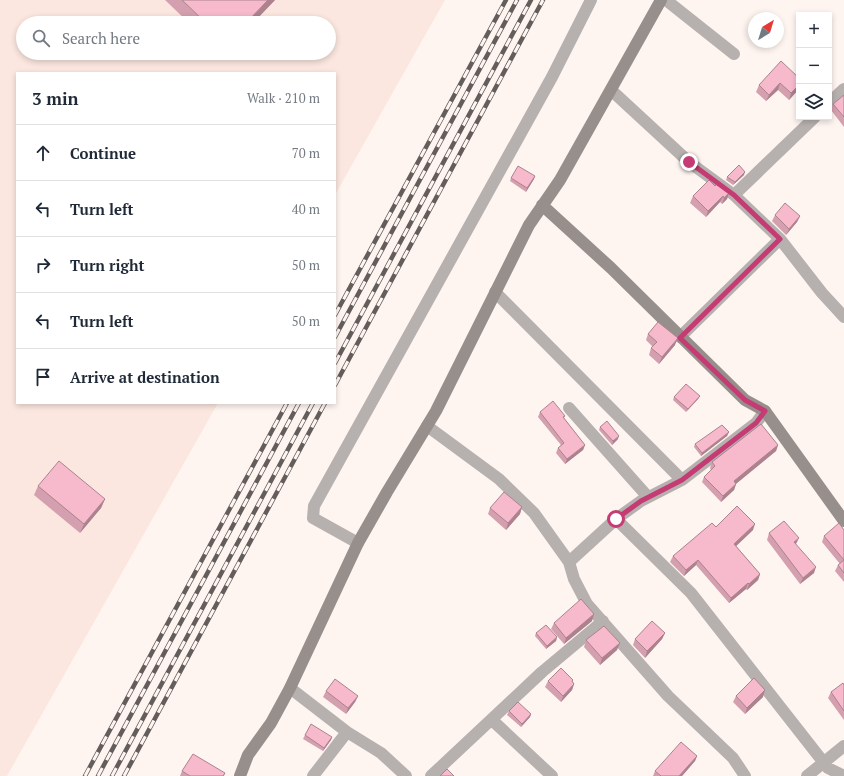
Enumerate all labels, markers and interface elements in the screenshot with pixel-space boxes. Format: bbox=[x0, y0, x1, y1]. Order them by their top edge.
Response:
north arrow bbox=[748, 12, 784, 48]
map controls bbox=[796, 12, 832, 120]
button: + bbox=[796, 12, 832, 48]
search box bbox=[16, 16, 336, 60]
icon: search bbox=[30, 27, 52, 49]
text: Search here bbox=[62, 28, 140, 48]
button: − bbox=[796, 48, 832, 84]
button: layers bbox=[796, 84, 832, 120]
text: 3 min bbox=[32, 87, 79, 110]
text: Walk · 210 m bbox=[247, 89, 320, 107]
icon: ahead bbox=[32, 142, 54, 164]
text: Continue bbox=[70, 143, 136, 163]
text: 70 m bbox=[292, 144, 320, 162]
route end bbox=[680, 153, 698, 171]
icon: left bbox=[32, 198, 54, 220]
text: Turn left bbox=[70, 199, 134, 219]
text: 40 m bbox=[292, 200, 320, 218]
icon: right bbox=[32, 254, 54, 276]
text: Turn right bbox=[70, 255, 145, 275]
text: 50 m bbox=[292, 256, 320, 274]
icon: left bbox=[32, 310, 54, 332]
text: Turn left bbox=[70, 311, 134, 331]
text: 50 m bbox=[292, 312, 320, 330]
icon: arrive bbox=[32, 366, 54, 388]
text: Arrive at destination bbox=[70, 367, 220, 387]
route start bbox=[607, 510, 625, 528]

